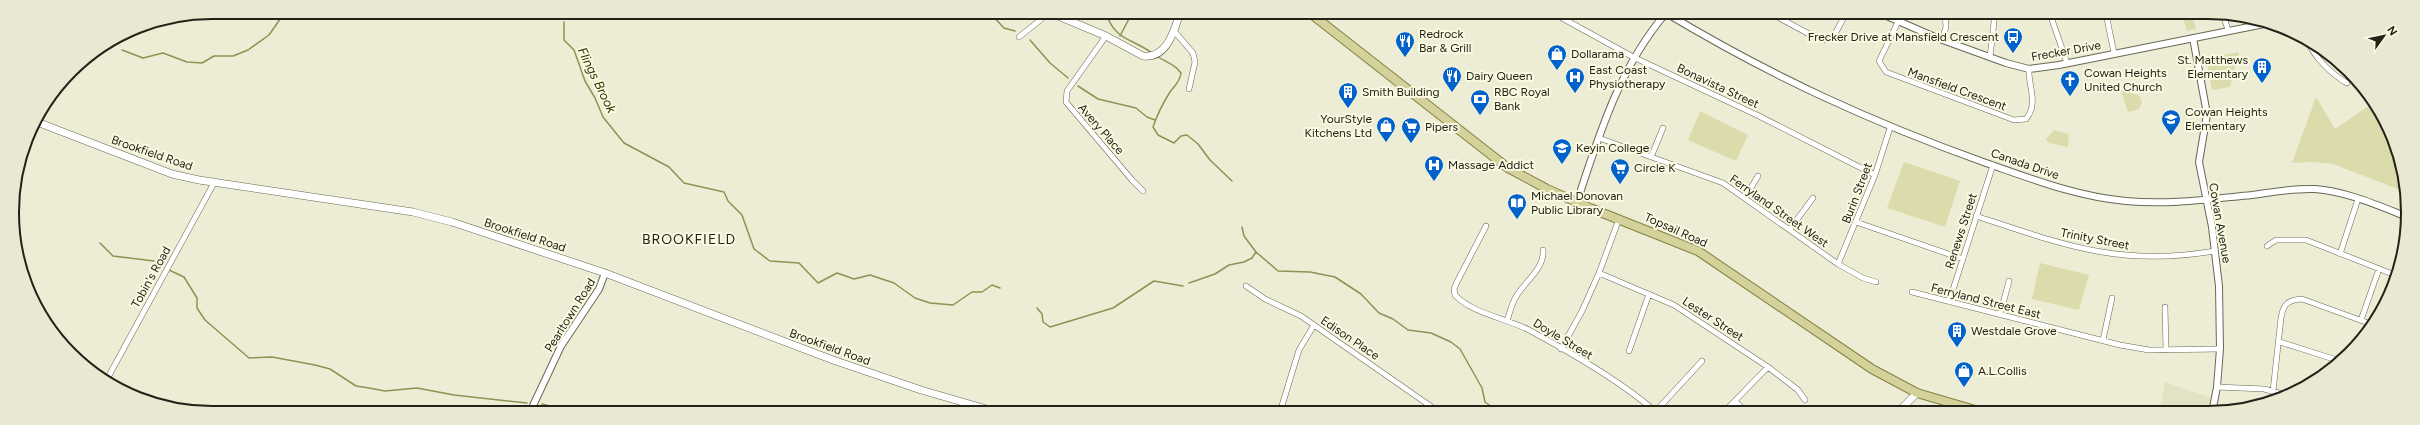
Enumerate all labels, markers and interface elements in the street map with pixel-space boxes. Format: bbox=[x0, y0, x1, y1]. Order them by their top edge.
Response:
north arrow bbox=[2364, 16, 2404, 56]
text: N bbox=[2384, 24, 2400, 38]
bus stop icon: Frecker Drive at Mansfield Crescent bbox=[2002, 26, 2024, 54]
place label: Redrock Bar & Grill bbox=[1419, 27, 1471, 55]
restaurant icon: Redrock Bar & Grill bbox=[1394, 30, 1416, 58]
place label: Frecker Drive at Mansfield Crescent bbox=[1808, 30, 1999, 44]
street label: Frecker Drive bbox=[2030, 38, 2102, 64]
shop icon: Dollarama bbox=[1546, 43, 1568, 71]
water label: Flings Brook bbox=[575, 45, 620, 116]
place label: Dollarama bbox=[1571, 47, 1624, 61]
place label: St. Matthews Elementary bbox=[2177, 53, 2249, 81]
building icon: St. Matthews Elementary bbox=[2251, 56, 2273, 84]
street label: Bonavista Street bbox=[1675, 61, 1762, 111]
place label: East Coast Physiotherapy bbox=[1589, 63, 1666, 91]
restaurant icon: Dairy Queen bbox=[1441, 65, 1463, 93]
street label: Mansfield Crescent bbox=[1906, 65, 2009, 114]
hospital icon: East Coast Physiotherapy bbox=[1564, 66, 1586, 94]
place label: Cowan Heights United Church bbox=[2084, 66, 2167, 94]
place label: Dairy Queen bbox=[1466, 69, 1533, 83]
church icon: Cowan Heights United Church bbox=[2059, 69, 2081, 97]
building icon: Smith Building bbox=[1337, 81, 1359, 109]
place label: Smith Building bbox=[1362, 85, 1440, 99]
place label: RBC Royal Bank bbox=[1494, 85, 1550, 113]
bank icon: RBC Royal Bank bbox=[1469, 88, 1491, 116]
street label: Avery Place bbox=[1075, 101, 1127, 158]
place label: Cowan Heights Elementary bbox=[2185, 105, 2268, 133]
school or university icon: Cowan Heights Elementary bbox=[2160, 108, 2182, 136]
place label: YourStyle Kitchens Ltd bbox=[1305, 112, 1372, 140]
shop icon: YourStyle Kitchens Ltd bbox=[1375, 115, 1397, 143]
supermarket icon: Pipers bbox=[1400, 116, 1422, 144]
place label: Pipers bbox=[1425, 120, 1458, 134]
street label: Brookfield Road bbox=[109, 133, 195, 173]
school or university icon: Keyin College bbox=[1551, 137, 1573, 165]
place label: Keyin College bbox=[1576, 141, 1650, 155]
street label: Canada Drive bbox=[1989, 146, 2061, 182]
hospital icon: Massage Addict bbox=[1423, 154, 1445, 182]
supermarket icon: Circle K bbox=[1609, 157, 1631, 185]
place label: Massage Addict bbox=[1448, 158, 1535, 172]
street label: Burin Street bbox=[1839, 160, 1875, 225]
place label: Circle K bbox=[1634, 161, 1676, 175]
street label: Ferryland Street West bbox=[1727, 172, 1831, 251]
street label: Cowan Avenue bbox=[2206, 182, 2234, 265]
place label: Michael Donovan Public Library bbox=[1531, 189, 1623, 217]
street label: Renews Street bbox=[1942, 191, 1980, 271]
library icon: Michael Donovan Public Library bbox=[1506, 192, 1528, 220]
street label: Topsail Road bbox=[1642, 210, 1710, 250]
street label: Brookfield Road bbox=[482, 215, 568, 255]
street label: Trinity Street bbox=[2059, 225, 2131, 253]
district label: BROOKFIELD bbox=[642, 231, 736, 248]
street label: Tobin's Road bbox=[128, 244, 174, 310]
street label: Pearltown Road bbox=[542, 276, 598, 354]
street label: Ferryland Street East bbox=[1930, 281, 2043, 322]
street label: Lester Street bbox=[1680, 294, 1747, 344]
street label: Edison Place bbox=[1318, 313, 1382, 363]
street label: Doyle Street bbox=[1531, 316, 1596, 363]
building icon: Westdale Grove bbox=[1946, 320, 1968, 348]
place label: Westdale Grove bbox=[1971, 324, 2057, 338]
street label: Brookfield Road bbox=[788, 326, 872, 368]
shop icon: A.L.Collis bbox=[1953, 360, 1975, 388]
place label: A.L.Collis bbox=[1978, 364, 2027, 378]

